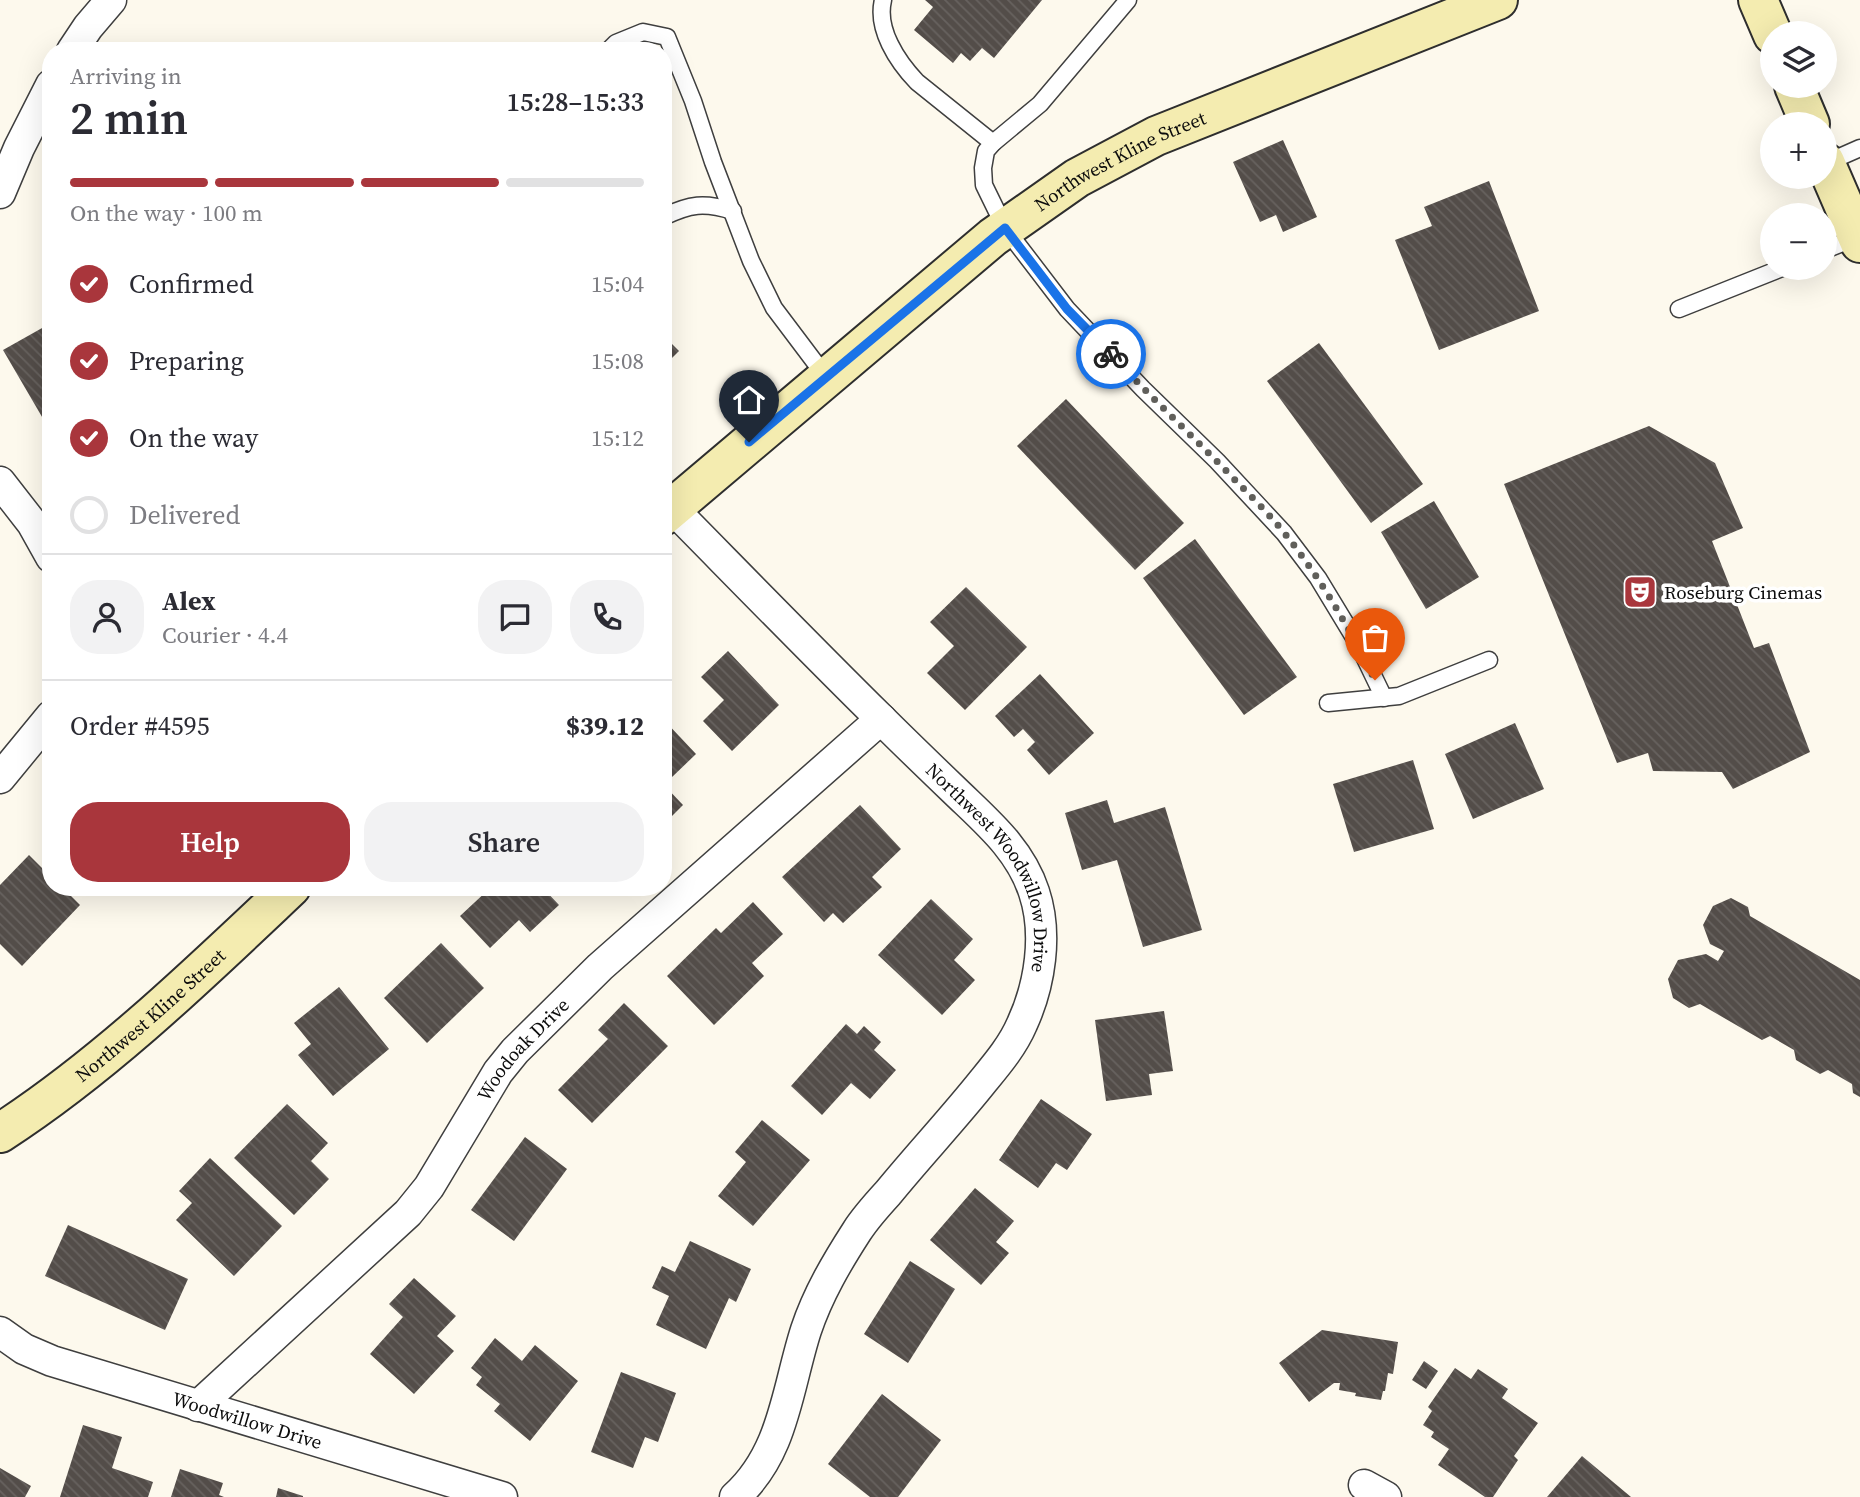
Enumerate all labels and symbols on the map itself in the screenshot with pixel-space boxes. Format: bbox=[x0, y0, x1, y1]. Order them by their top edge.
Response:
street label: Northwest Kline Street bbox=[1029, 104, 1210, 217]
courier bbox=[1076, 319, 1146, 389]
pin bbox=[719, 370, 779, 442]
theatre icon: Roseburg Cinemas bbox=[1621, 573, 1659, 611]
place label: Roseburg Cinemas bbox=[1664, 579, 1822, 605]
pin bbox=[1345, 608, 1405, 680]
street label: Northwest Woodwillow Drive bbox=[920, 757, 1054, 975]
street label: Northwest Kline Street bbox=[70, 942, 231, 1088]
street label: Woodoak Drive bbox=[471, 992, 575, 1106]
street label: Woodwillow Drive bbox=[169, 1385, 325, 1455]

